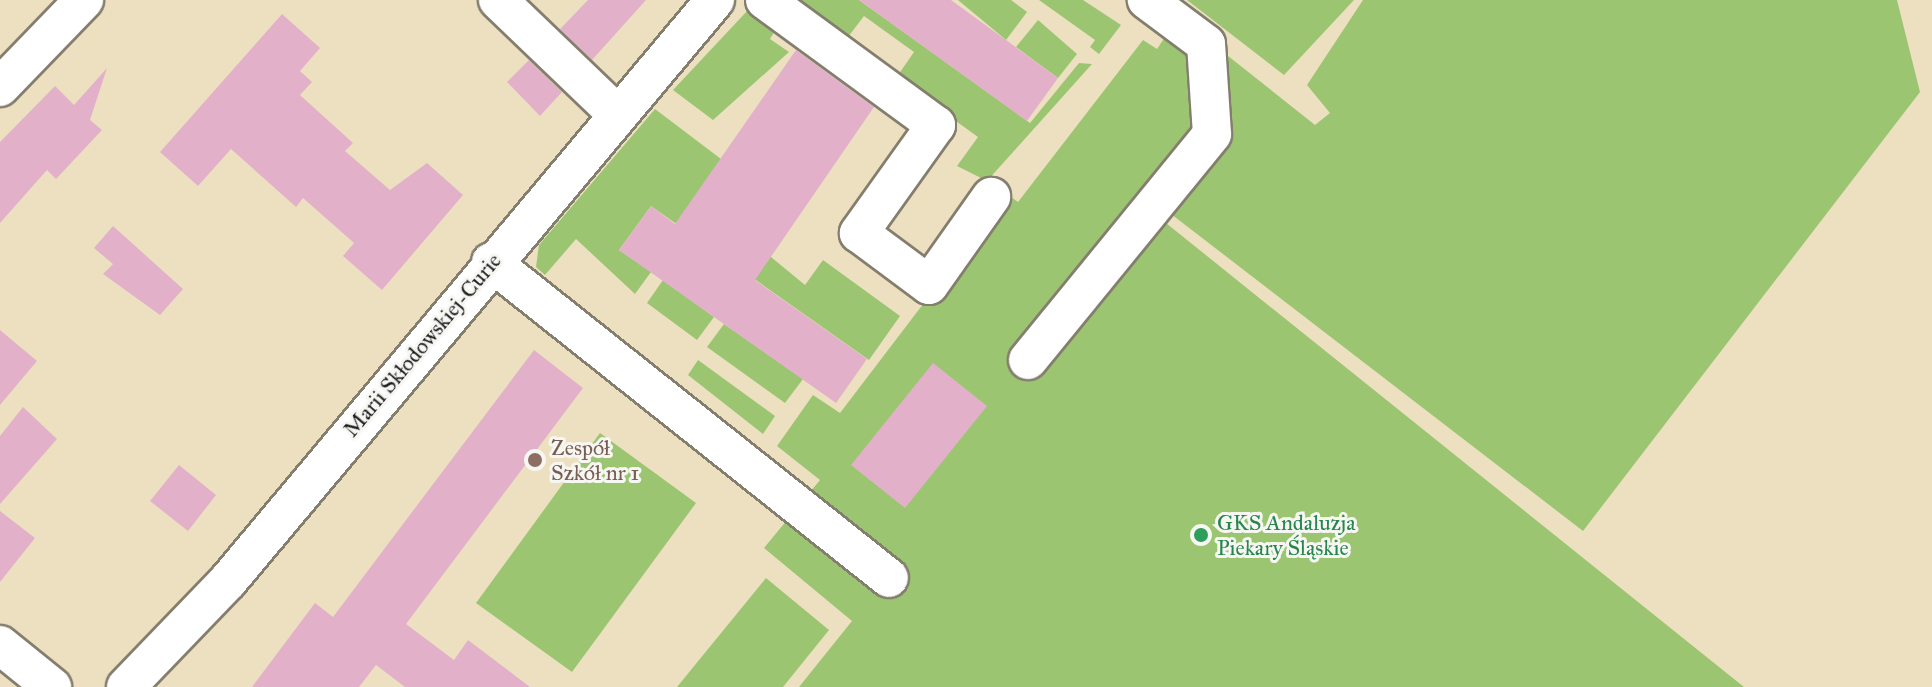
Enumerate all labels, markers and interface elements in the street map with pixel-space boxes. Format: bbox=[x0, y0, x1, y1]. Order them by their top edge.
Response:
street label: Marii Skłodowskiej-Curie bbox=[338, 248, 506, 442]
place label: Zespół Szkół nr 1 bbox=[551, 434, 639, 486]
marker: Zespół Szkół nr 1 bbox=[526, 451, 544, 469]
place label: GKS Andaluzja Piekary Śląskie bbox=[1217, 509, 1356, 560]
marker: GKS Andaluzja Piekary Śląskie bbox=[1192, 526, 1210, 544]

